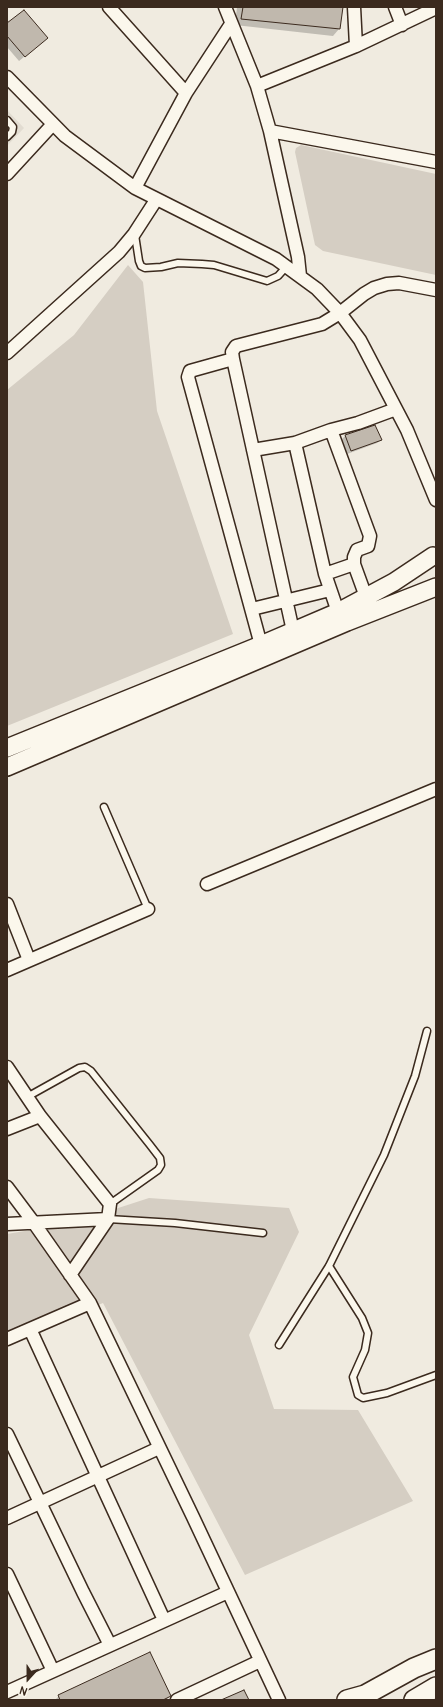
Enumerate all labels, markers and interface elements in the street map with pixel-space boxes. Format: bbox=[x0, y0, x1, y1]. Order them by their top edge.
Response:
north arrow bbox=[8, 1659, 48, 1699]
text: N bbox=[18, 1683, 29, 1698]

